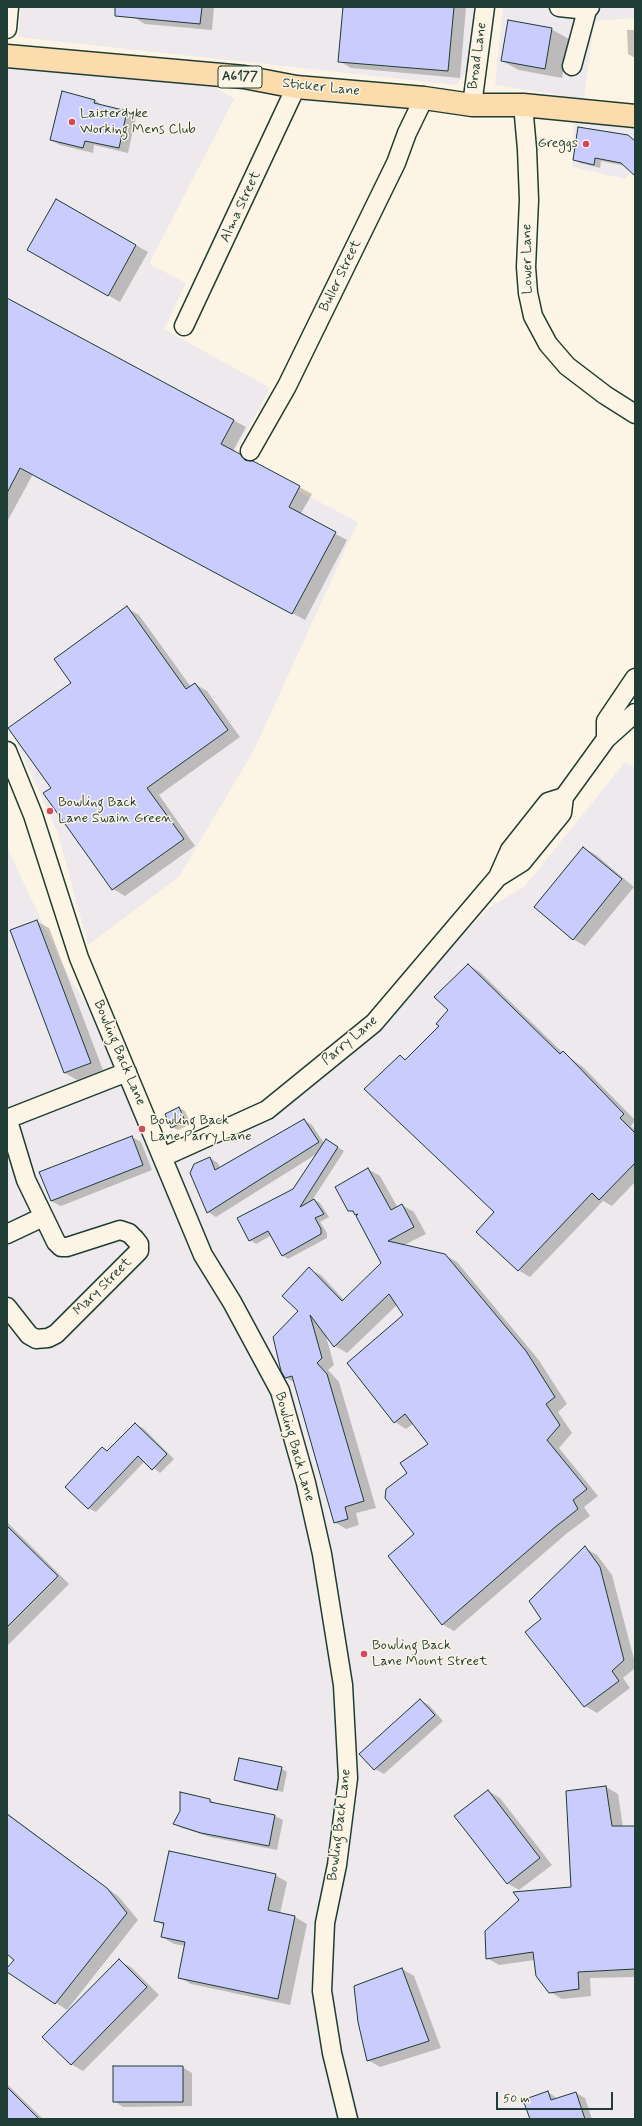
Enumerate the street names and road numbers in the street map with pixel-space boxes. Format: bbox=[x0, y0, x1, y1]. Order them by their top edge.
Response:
street label: Broad Lane bbox=[465, 21, 491, 91]
road number: A6177 bbox=[218, 66, 262, 88]
street label: Sticker Lane bbox=[282, 76, 360, 100]
street label: Alma Street bbox=[217, 169, 265, 245]
street label: Lower Lane bbox=[519, 224, 537, 294]
street label: Buller Street bbox=[316, 237, 366, 315]
street label: Bowling Back Lane bbox=[89, 998, 149, 1108]
street label: Parry Lane bbox=[319, 1013, 381, 1069]
street label: Mary Street bbox=[70, 1254, 136, 1320]
street label: Bowling Back Lane bbox=[270, 1390, 318, 1504]
street label: Bowling Back Lane bbox=[325, 1768, 355, 1882]

